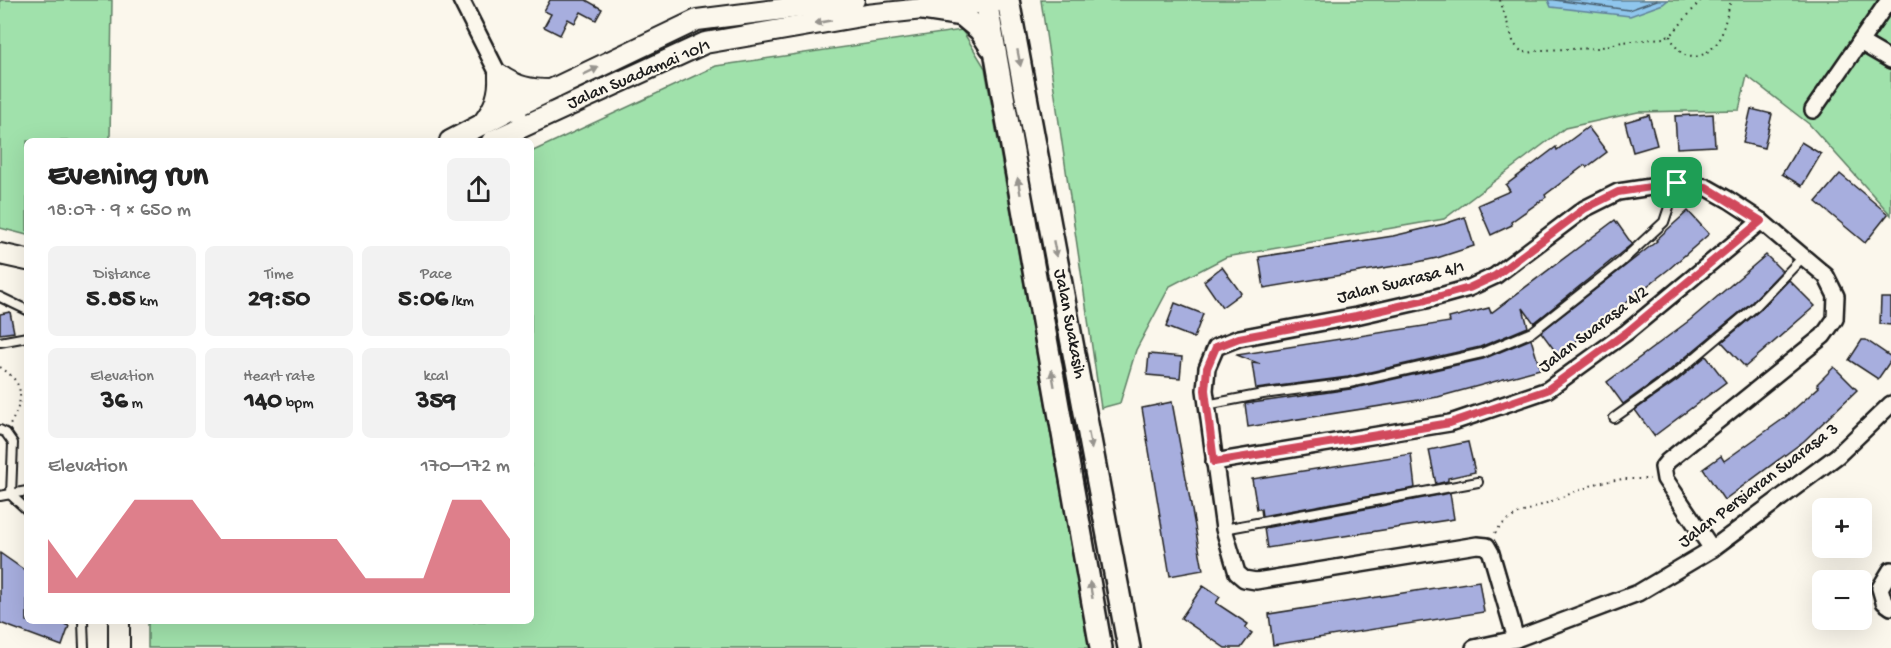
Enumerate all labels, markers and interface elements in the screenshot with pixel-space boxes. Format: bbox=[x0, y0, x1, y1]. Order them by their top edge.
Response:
one-way arrow bbox=[813, 18, 832, 27]
street label: Jalan Suadamai 10/1 bbox=[564, 35, 714, 115]
one-way arrow bbox=[1015, 48, 1024, 67]
one-way arrow bbox=[582, 67, 599, 76]
pin bbox=[1651, 157, 1702, 208]
text: Evening run bbox=[48, 158, 208, 196]
button: share bbox=[447, 158, 510, 221]
icon: arrive bbox=[1660, 166, 1693, 199]
one-way arrow bbox=[1014, 176, 1023, 195]
text: 18:07 · 9 × 650 m bbox=[48, 200, 191, 223]
one-way arrow bbox=[1051, 240, 1060, 259]
street label: Jalan Suarasa 4/1 bbox=[1335, 257, 1467, 309]
text: Distance bbox=[94, 266, 150, 285]
text: Time bbox=[264, 266, 294, 285]
text: Pace bbox=[420, 266, 452, 285]
street label: Jalan Suakasih bbox=[1048, 267, 1090, 381]
street label: Jalan Suarasa 4/2 bbox=[1535, 282, 1653, 378]
text: 5.85 bbox=[86, 285, 136, 316]
text: 29:50 bbox=[248, 285, 310, 316]
text: 5:06 bbox=[398, 285, 448, 316]
text: km bbox=[136, 293, 158, 312]
text: /km bbox=[448, 293, 474, 312]
text: Elevation bbox=[90, 368, 154, 387]
text: Heart rate bbox=[243, 368, 315, 387]
text: kcal bbox=[424, 368, 448, 387]
one-way arrow bbox=[1048, 368, 1057, 387]
text: 36 bbox=[101, 387, 128, 418]
text: 140 bbox=[244, 387, 282, 418]
text: 359 bbox=[416, 387, 456, 418]
text: m bbox=[128, 395, 143, 414]
text: bpm bbox=[282, 395, 314, 414]
street label: Jalan Persiaran Suarasa 3 bbox=[1675, 419, 1843, 553]
one-way arrow bbox=[1086, 432, 1095, 451]
text: Elevation bbox=[48, 456, 128, 479]
text: 170–172 m bbox=[421, 456, 510, 479]
map controls bbox=[1812, 498, 1872, 630]
button: + bbox=[1812, 498, 1872, 558]
button: − bbox=[1812, 570, 1872, 630]
one-way arrow bbox=[1086, 581, 1095, 600]

